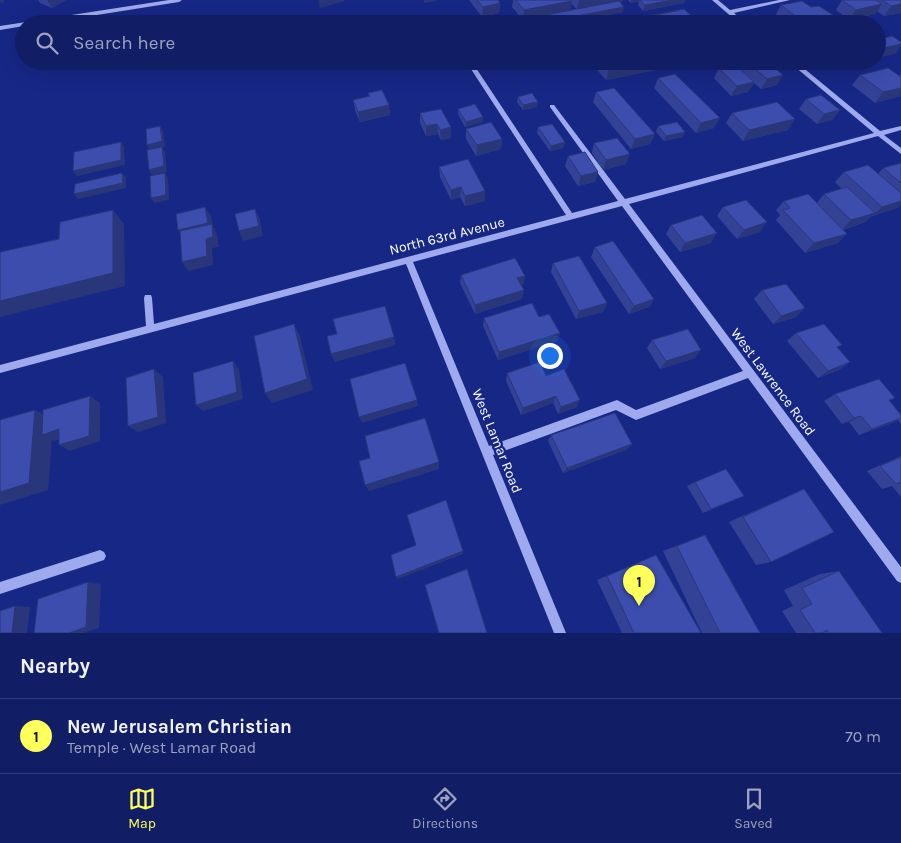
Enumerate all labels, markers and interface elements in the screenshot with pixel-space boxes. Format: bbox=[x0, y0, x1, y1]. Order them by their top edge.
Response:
search box bbox=[15, 15, 886, 70]
icon: search bbox=[33, 29, 61, 57]
text: Search here bbox=[73, 32, 175, 54]
street label: North 63rd Avenue bbox=[388, 213, 506, 259]
street label: West Lawrence Road bbox=[727, 325, 819, 439]
your location bbox=[537, 343, 563, 369]
street label: West Lamar Road bbox=[468, 386, 526, 496]
pin: 1 bbox=[623, 565, 655, 606]
text: Nearby bbox=[20, 654, 90, 678]
text: New Jerusalem Christian bbox=[67, 716, 292, 738]
text: 1 bbox=[33, 727, 39, 746]
text: 70 m bbox=[845, 727, 881, 746]
text: Temple · West Lamar Road bbox=[67, 738, 256, 757]
tab: Map bbox=[128, 785, 156, 832]
tab: Directions bbox=[412, 785, 478, 832]
tab: Saved bbox=[734, 785, 773, 832]

